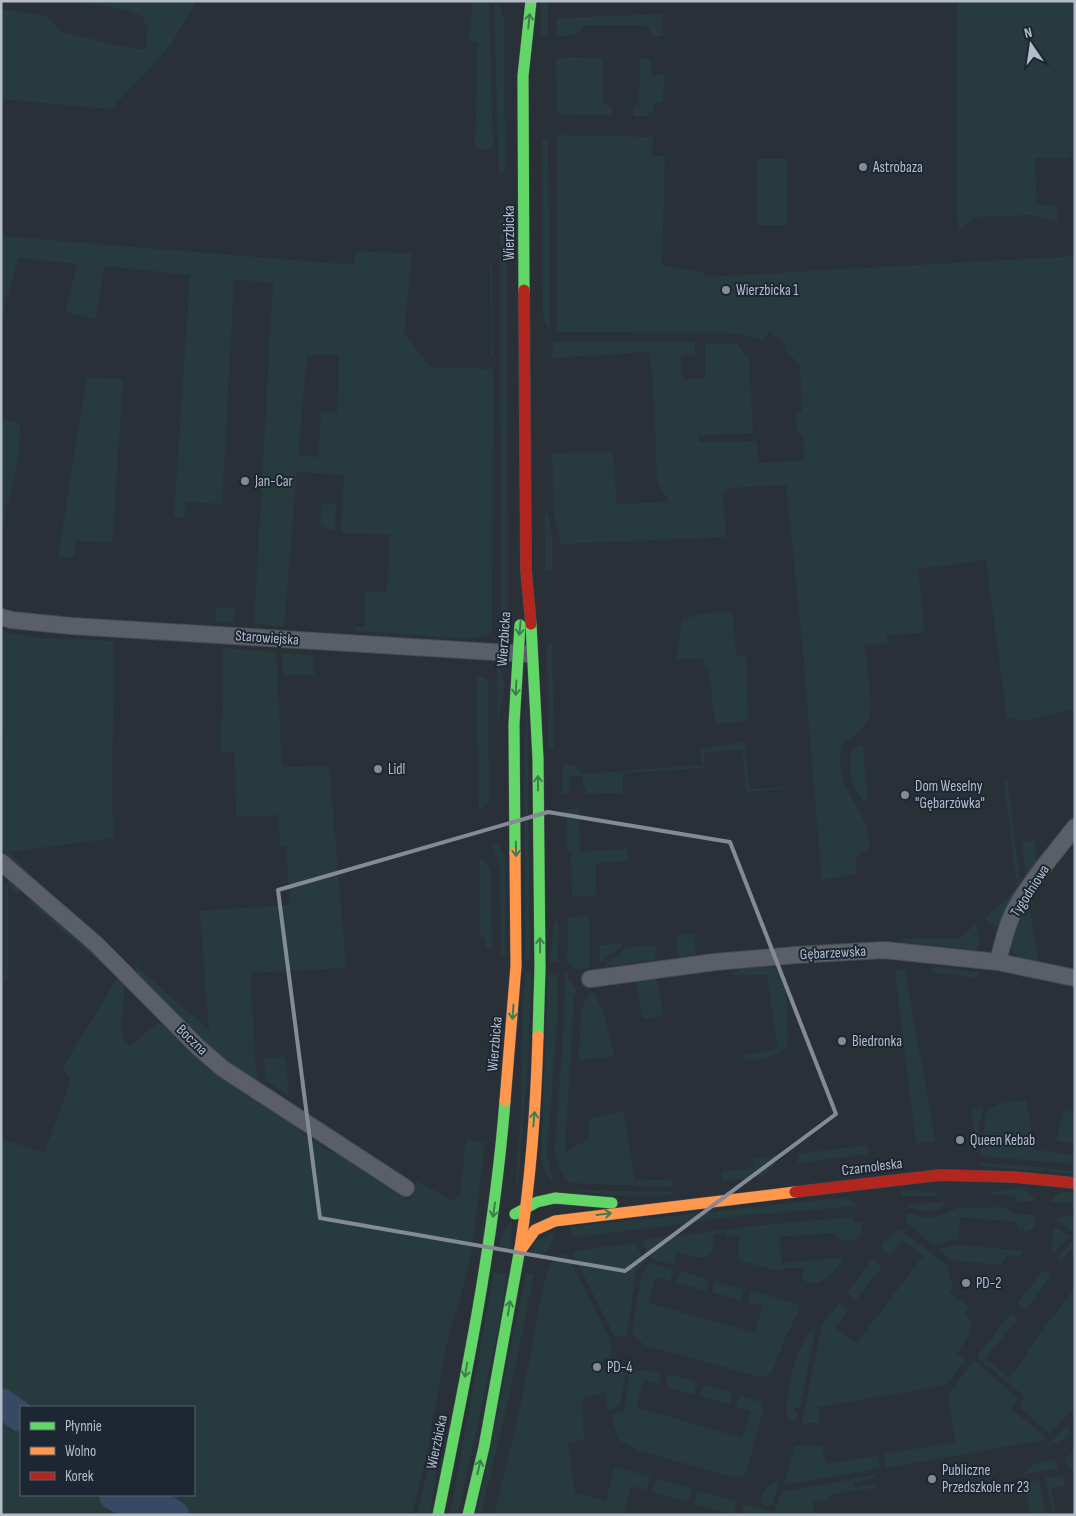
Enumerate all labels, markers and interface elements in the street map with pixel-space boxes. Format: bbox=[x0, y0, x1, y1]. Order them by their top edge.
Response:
one-way arrow bbox=[524, 13, 534, 29]
north arrow bbox=[1006, 20, 1056, 70]
text: N bbox=[1023, 24, 1034, 42]
place label: Astrobaza bbox=[872, 158, 923, 177]
marker: Astrobaza bbox=[857, 161, 869, 173]
street label: Wierzbicka bbox=[500, 205, 519, 260]
place label: Wierzbicka 1 bbox=[736, 281, 799, 300]
marker: Wierzbicka 1 bbox=[720, 284, 732, 296]
place label: Jan-Car bbox=[254, 472, 294, 491]
marker: Jan-Car bbox=[239, 475, 251, 487]
street label: Wierzbicka bbox=[493, 611, 515, 667]
one-way arrow bbox=[515, 620, 525, 636]
street label: Starowiejska bbox=[235, 626, 300, 650]
one-way arrow bbox=[511, 680, 520, 696]
place label: Lidl bbox=[388, 760, 405, 779]
marker: Lidl bbox=[372, 763, 384, 775]
one-way arrow bbox=[533, 775, 543, 791]
place label: Dom Weselny "Gębarzówka" bbox=[915, 777, 985, 813]
marker: Dom Weselny "Gębarzówka" bbox=[899, 789, 911, 801]
one-way arrow bbox=[511, 841, 521, 857]
street label: Tygodniowa bbox=[1006, 861, 1054, 921]
one-way arrow bbox=[535, 937, 545, 954]
street label: Gębarzewska bbox=[799, 942, 867, 964]
one-way arrow bbox=[508, 1003, 517, 1019]
street label: Wierzbicka bbox=[483, 1016, 507, 1072]
street label: Boczna bbox=[172, 1021, 212, 1060]
place label: Biedronka bbox=[852, 1032, 902, 1051]
marker: Biedronka bbox=[836, 1035, 848, 1047]
one-way arrow bbox=[530, 1111, 539, 1127]
place label: Queen Kebab bbox=[970, 1131, 1035, 1150]
marker: Queen Kebab bbox=[954, 1134, 966, 1146]
street label: Czarnoleska bbox=[841, 1154, 904, 1180]
one-way arrow bbox=[489, 1202, 499, 1218]
one-way arrow bbox=[595, 1209, 611, 1219]
place label: PD-2 bbox=[976, 1274, 1001, 1293]
marker: PD-2 bbox=[960, 1277, 972, 1289]
one-way arrow bbox=[505, 1300, 515, 1316]
place label: PD-4 bbox=[607, 1358, 633, 1377]
marker: PD-4 bbox=[591, 1361, 603, 1373]
one-way arrow bbox=[461, 1362, 471, 1378]
legend bbox=[20, 1406, 195, 1496]
street label: Wierzbicka bbox=[422, 1413, 452, 1471]
text: Płynnie bbox=[65, 1417, 102, 1436]
text: Wolno bbox=[65, 1442, 96, 1461]
one-way arrow bbox=[475, 1460, 484, 1476]
place label: Publiczne Przedszkole nr 23 bbox=[942, 1461, 1029, 1497]
text: Korek bbox=[65, 1467, 94, 1486]
marker: Publiczne Przedszkole nr 23 bbox=[926, 1473, 938, 1485]

